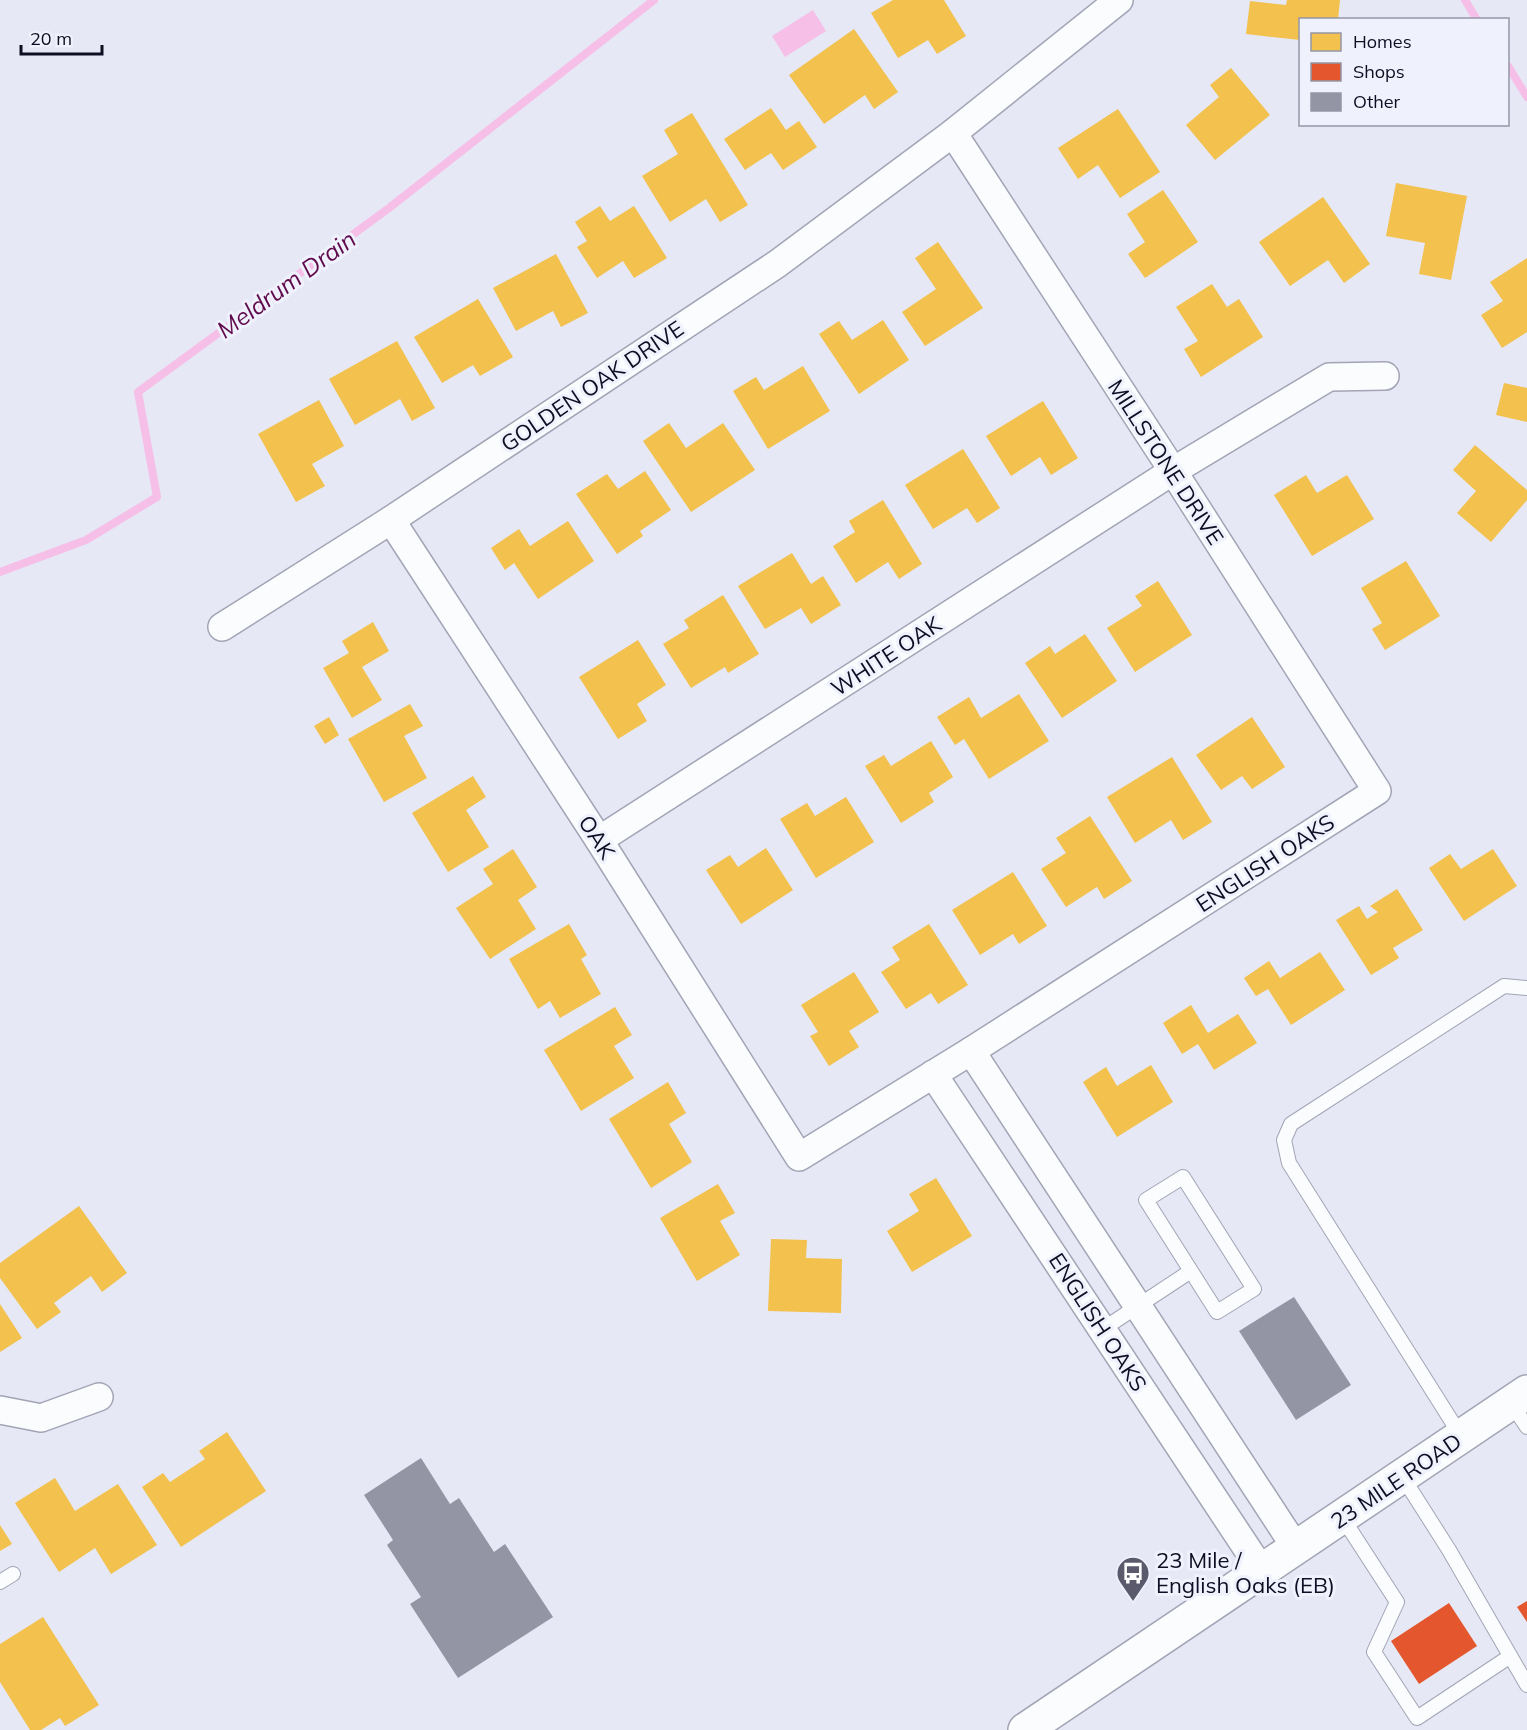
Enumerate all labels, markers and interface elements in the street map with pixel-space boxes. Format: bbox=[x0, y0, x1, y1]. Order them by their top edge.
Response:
scale bar bbox=[21, 18, 102, 56]
legend bbox=[1299, 18, 1509, 126]
text: 20 m bbox=[30, 27, 72, 50]
text: Homes bbox=[1353, 30, 1412, 53]
text: Shops bbox=[1353, 60, 1405, 83]
text: Other bbox=[1353, 90, 1401, 113]
water label: Meldrum Drain bbox=[211, 224, 361, 344]
street label: GOLDEN OAK DRIVE bbox=[495, 314, 689, 458]
street label: MILLSTONE DRIVE bbox=[1102, 374, 1230, 550]
street label: WHITE OAK bbox=[826, 609, 947, 702]
street label: ENGLISH OAKS bbox=[1191, 808, 1339, 918]
street label: OAK bbox=[573, 810, 622, 865]
street label: ENGLISH OAKS bbox=[1043, 1248, 1153, 1396]
street label: 23 MILE ROAD bbox=[1325, 1427, 1467, 1535]
place label: 23 Mile / English Oaks (EB) bbox=[1156, 1546, 1335, 1599]
bus stop icon: 23 Mile / English Oaks (EB) bbox=[1115, 1555, 1151, 1602]

